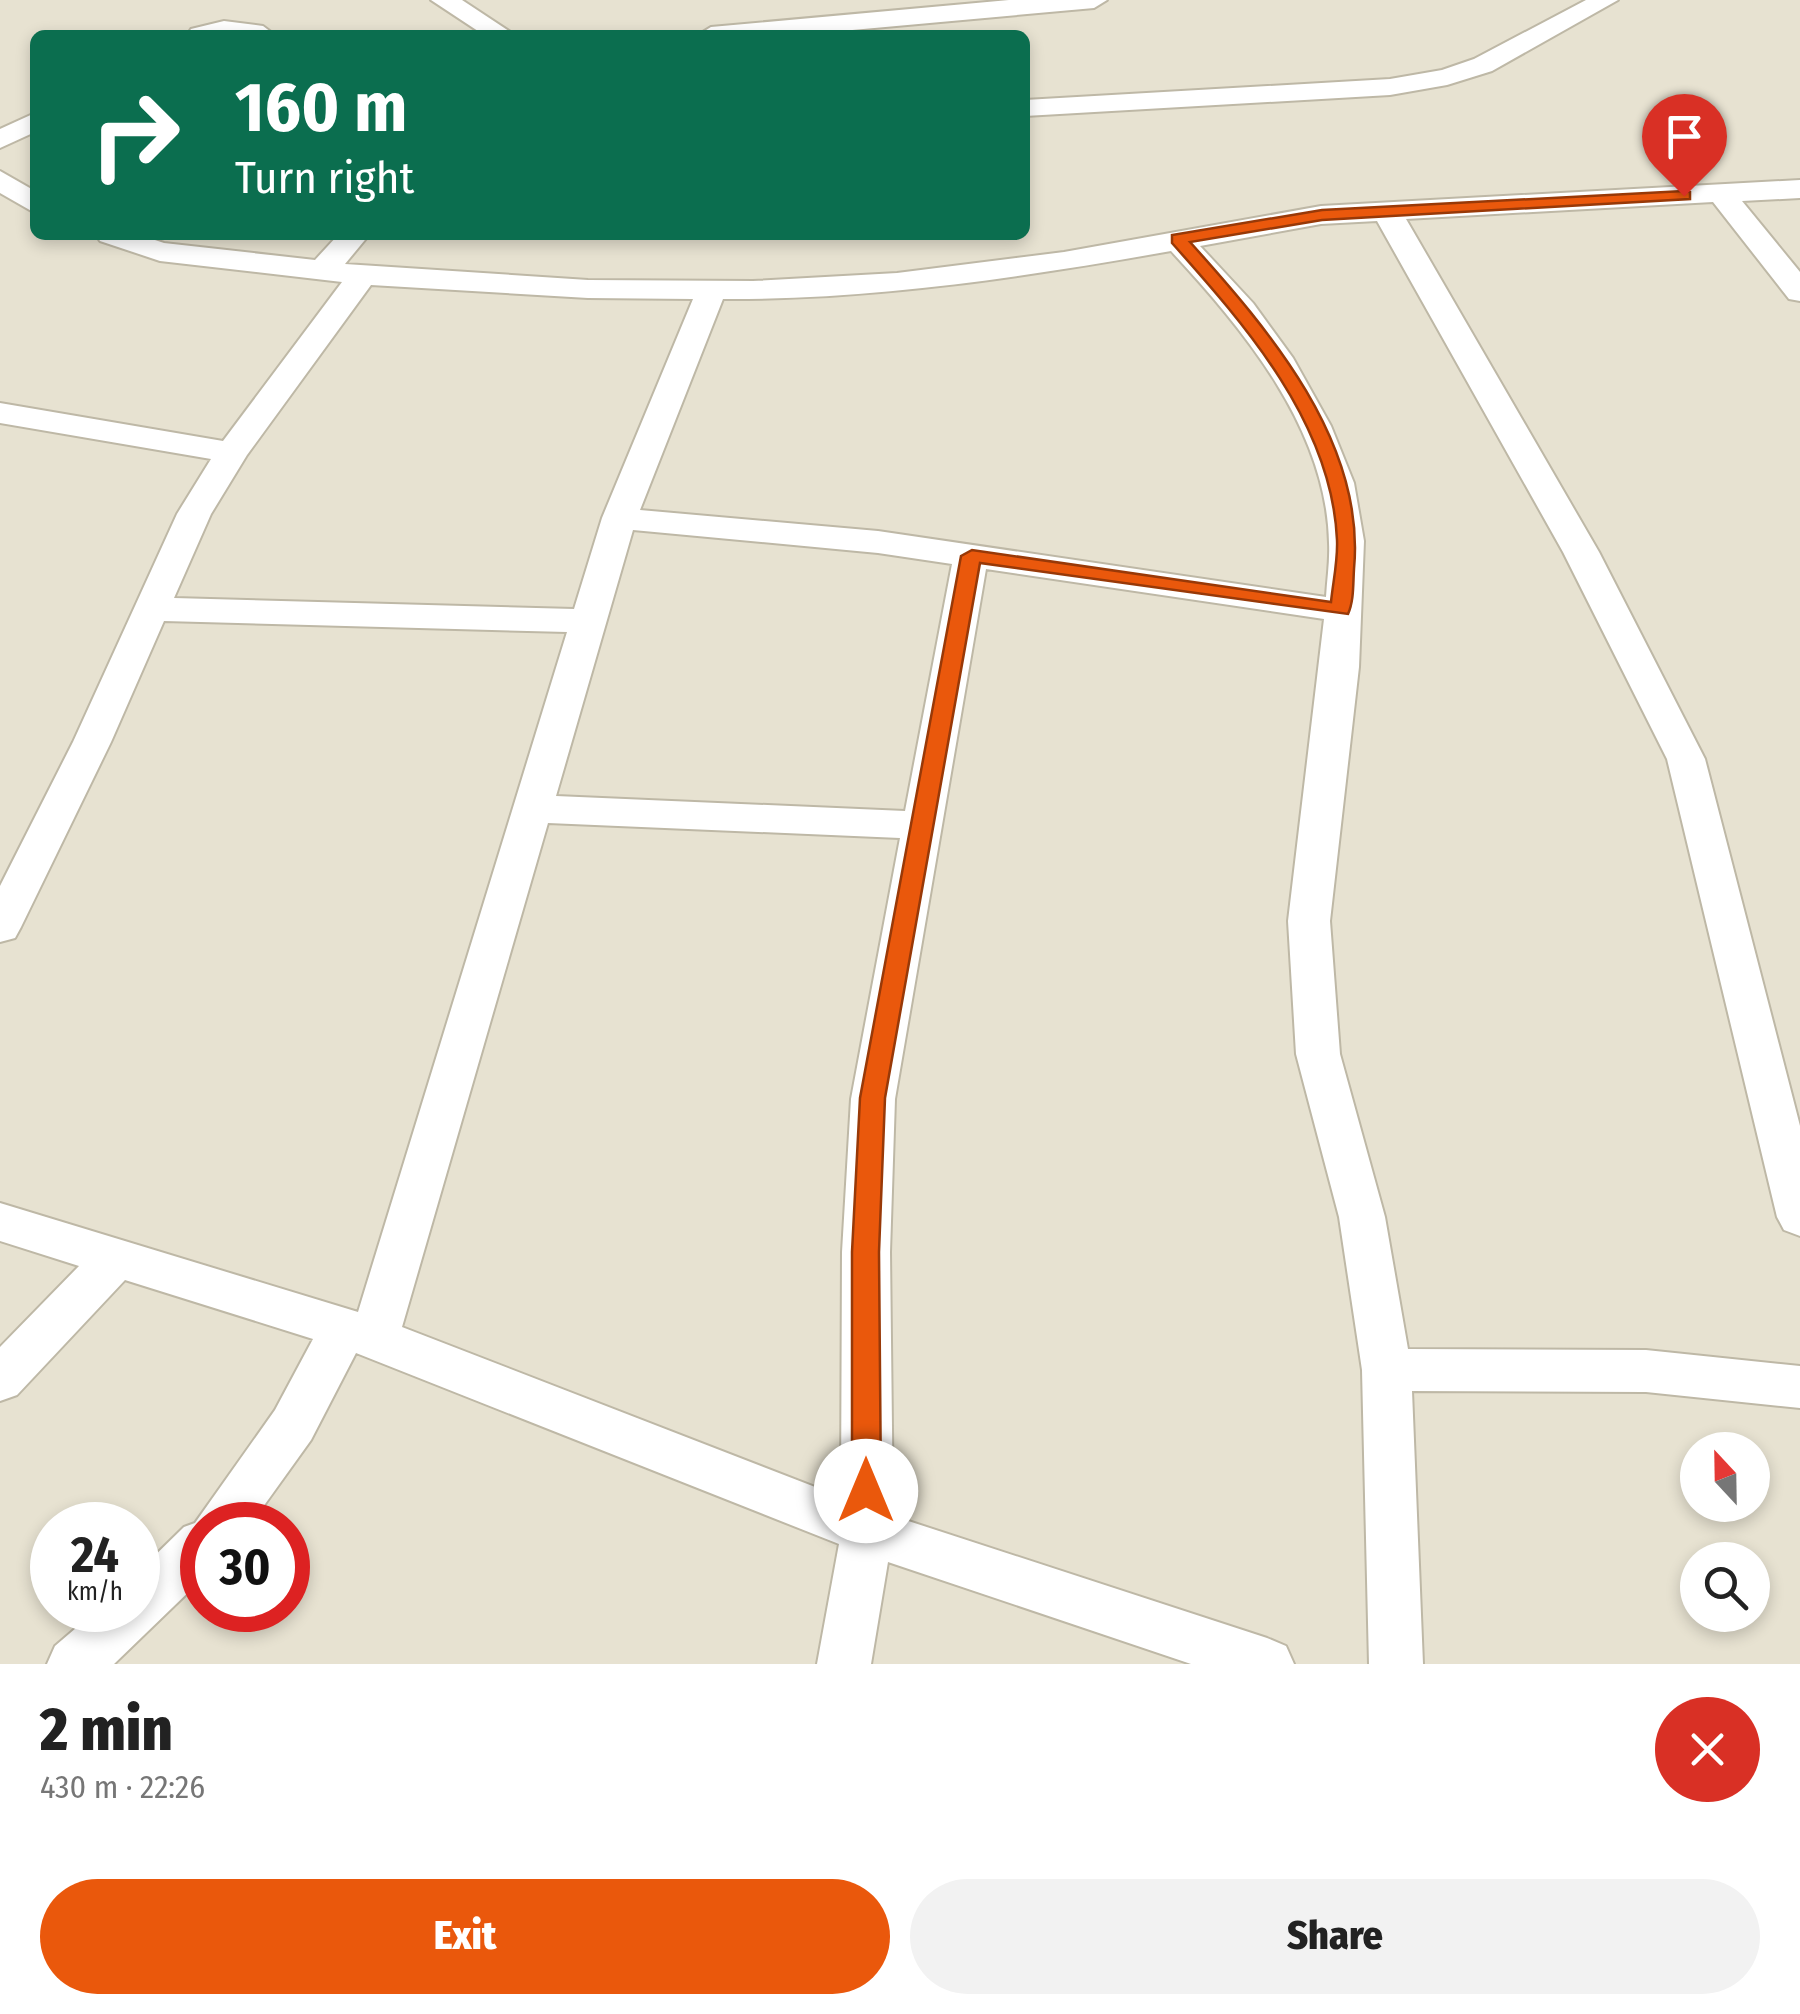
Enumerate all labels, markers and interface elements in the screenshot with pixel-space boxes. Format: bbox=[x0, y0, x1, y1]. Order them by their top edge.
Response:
text: 160 m bbox=[235, 66, 407, 150]
icon: right bbox=[70, 70, 200, 200]
pin bbox=[1642, 94, 1727, 197]
icon: arrive bbox=[1657, 109, 1712, 164]
text: Turn right bbox=[235, 151, 414, 205]
north arrow bbox=[1680, 1432, 1770, 1522]
map controls bbox=[1680, 1432, 1770, 1632]
position arrow bbox=[814, 1439, 918, 1543]
speed limit sign: 30 bbox=[180, 1502, 310, 1632]
text: 24 bbox=[71, 1525, 119, 1585]
button: search bbox=[1680, 1542, 1770, 1632]
text: km/h bbox=[67, 1577, 123, 1607]
text: 2 min bbox=[40, 1694, 173, 1766]
button: close bbox=[1655, 1697, 1760, 1802]
text: 430 m · 22:26 bbox=[40, 1768, 205, 1806]
button: Exit bbox=[40, 1879, 890, 1994]
button: Share bbox=[910, 1879, 1760, 1994]

